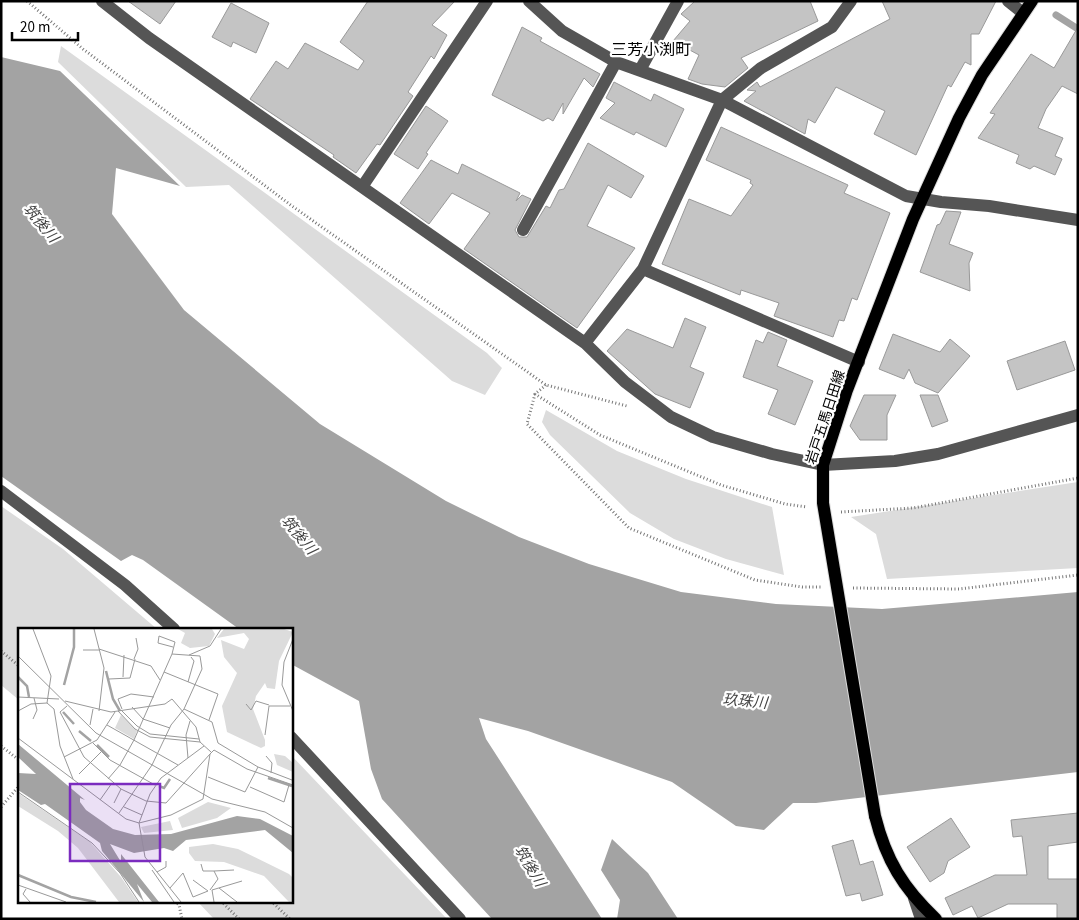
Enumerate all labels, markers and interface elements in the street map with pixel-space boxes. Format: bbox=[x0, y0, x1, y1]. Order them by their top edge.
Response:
scale bar bbox=[12, 10, 79, 42]
text: 20 m bbox=[20, 17, 50, 38]
district label: 三芳小渕町 bbox=[611, 39, 691, 61]
water label: 筑後川 bbox=[18, 199, 64, 249]
street label: 岩戸五馬日田線 bbox=[801, 368, 851, 467]
water label: 筑後川 bbox=[276, 511, 322, 561]
inset map bbox=[18, 628, 292, 902]
water label: 玖珠川 bbox=[722, 689, 770, 714]
water label: 筑後川 bbox=[509, 842, 551, 893]

